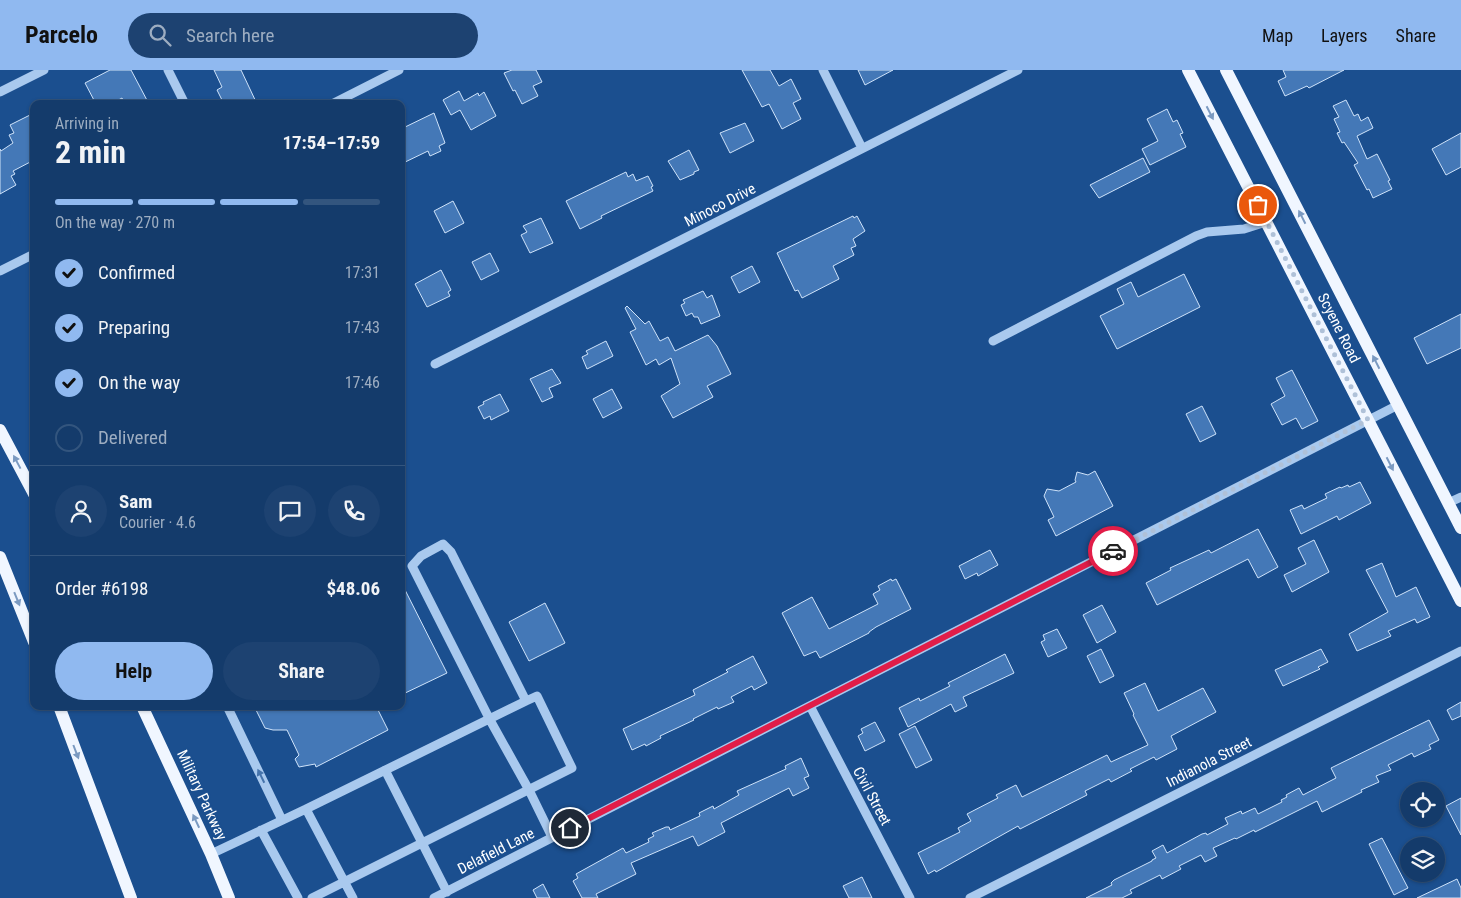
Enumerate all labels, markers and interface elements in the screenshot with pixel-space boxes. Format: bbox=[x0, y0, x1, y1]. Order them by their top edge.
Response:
search box bbox=[128, 13, 478, 58]
text: Parcelo bbox=[25, 21, 98, 49]
icon: search bbox=[146, 21, 174, 49]
text: Search here bbox=[186, 24, 274, 47]
text: Map bbox=[1262, 25, 1293, 46]
text: Layers bbox=[1321, 25, 1368, 46]
text: Share bbox=[1396, 25, 1436, 46]
one-way arrow bbox=[1206, 106, 1214, 121]
text: Arriving in bbox=[55, 114, 119, 133]
text: 17:54–17:59 bbox=[282, 131, 380, 154]
text: 2 min bbox=[55, 133, 126, 171]
street label: Minoco Drive bbox=[681, 179, 759, 231]
pin bbox=[1237, 184, 1279, 226]
icon: bag bbox=[1244, 191, 1272, 219]
one-way arrow bbox=[1298, 210, 1306, 224]
text: On the way · 270 m bbox=[55, 213, 175, 232]
icon: check bbox=[55, 259, 83, 287]
text: Confirmed bbox=[98, 261, 175, 284]
text: 17:31 bbox=[345, 263, 380, 282]
street label: Scyene Road bbox=[1314, 290, 1364, 366]
icon: check bbox=[55, 314, 83, 342]
text: Preparing bbox=[98, 316, 170, 339]
text: 17:43 bbox=[345, 318, 380, 337]
one-way arrow bbox=[1372, 355, 1380, 369]
icon: check bbox=[55, 369, 83, 397]
text: On the way bbox=[98, 371, 180, 394]
text: 17:46 bbox=[345, 373, 380, 392]
text: Delivered bbox=[98, 426, 167, 449]
one-way arrow bbox=[13, 454, 21, 469]
one-way arrow bbox=[1386, 457, 1394, 471]
button: person bbox=[55, 485, 107, 537]
button: chat bbox=[264, 485, 316, 537]
button: phone bbox=[328, 485, 380, 537]
text: Sam bbox=[119, 490, 152, 513]
text: Courier · 4.6 bbox=[119, 513, 196, 532]
courier bbox=[1088, 526, 1138, 576]
icon: car bbox=[1099, 537, 1127, 565]
text: Order #6198 bbox=[55, 577, 148, 600]
text: $48.06 bbox=[326, 577, 380, 600]
one-way arrow bbox=[13, 592, 21, 607]
button: Help bbox=[55, 642, 213, 700]
button: Share bbox=[223, 642, 380, 700]
street label: Indianola Street bbox=[1163, 733, 1255, 791]
one-way arrow bbox=[72, 745, 80, 760]
street label: Military Parkway bbox=[173, 747, 231, 843]
street label: Civil Street bbox=[849, 764, 895, 828]
one-way arrow bbox=[257, 769, 265, 783]
map controls bbox=[1400, 782, 1445, 882]
button: locate bbox=[1400, 782, 1445, 827]
pin bbox=[549, 807, 591, 849]
one-way arrow bbox=[192, 814, 200, 828]
icon: home bbox=[556, 814, 584, 842]
street label: Delafield Lane bbox=[455, 824, 537, 878]
button: layers bbox=[1400, 837, 1445, 882]

